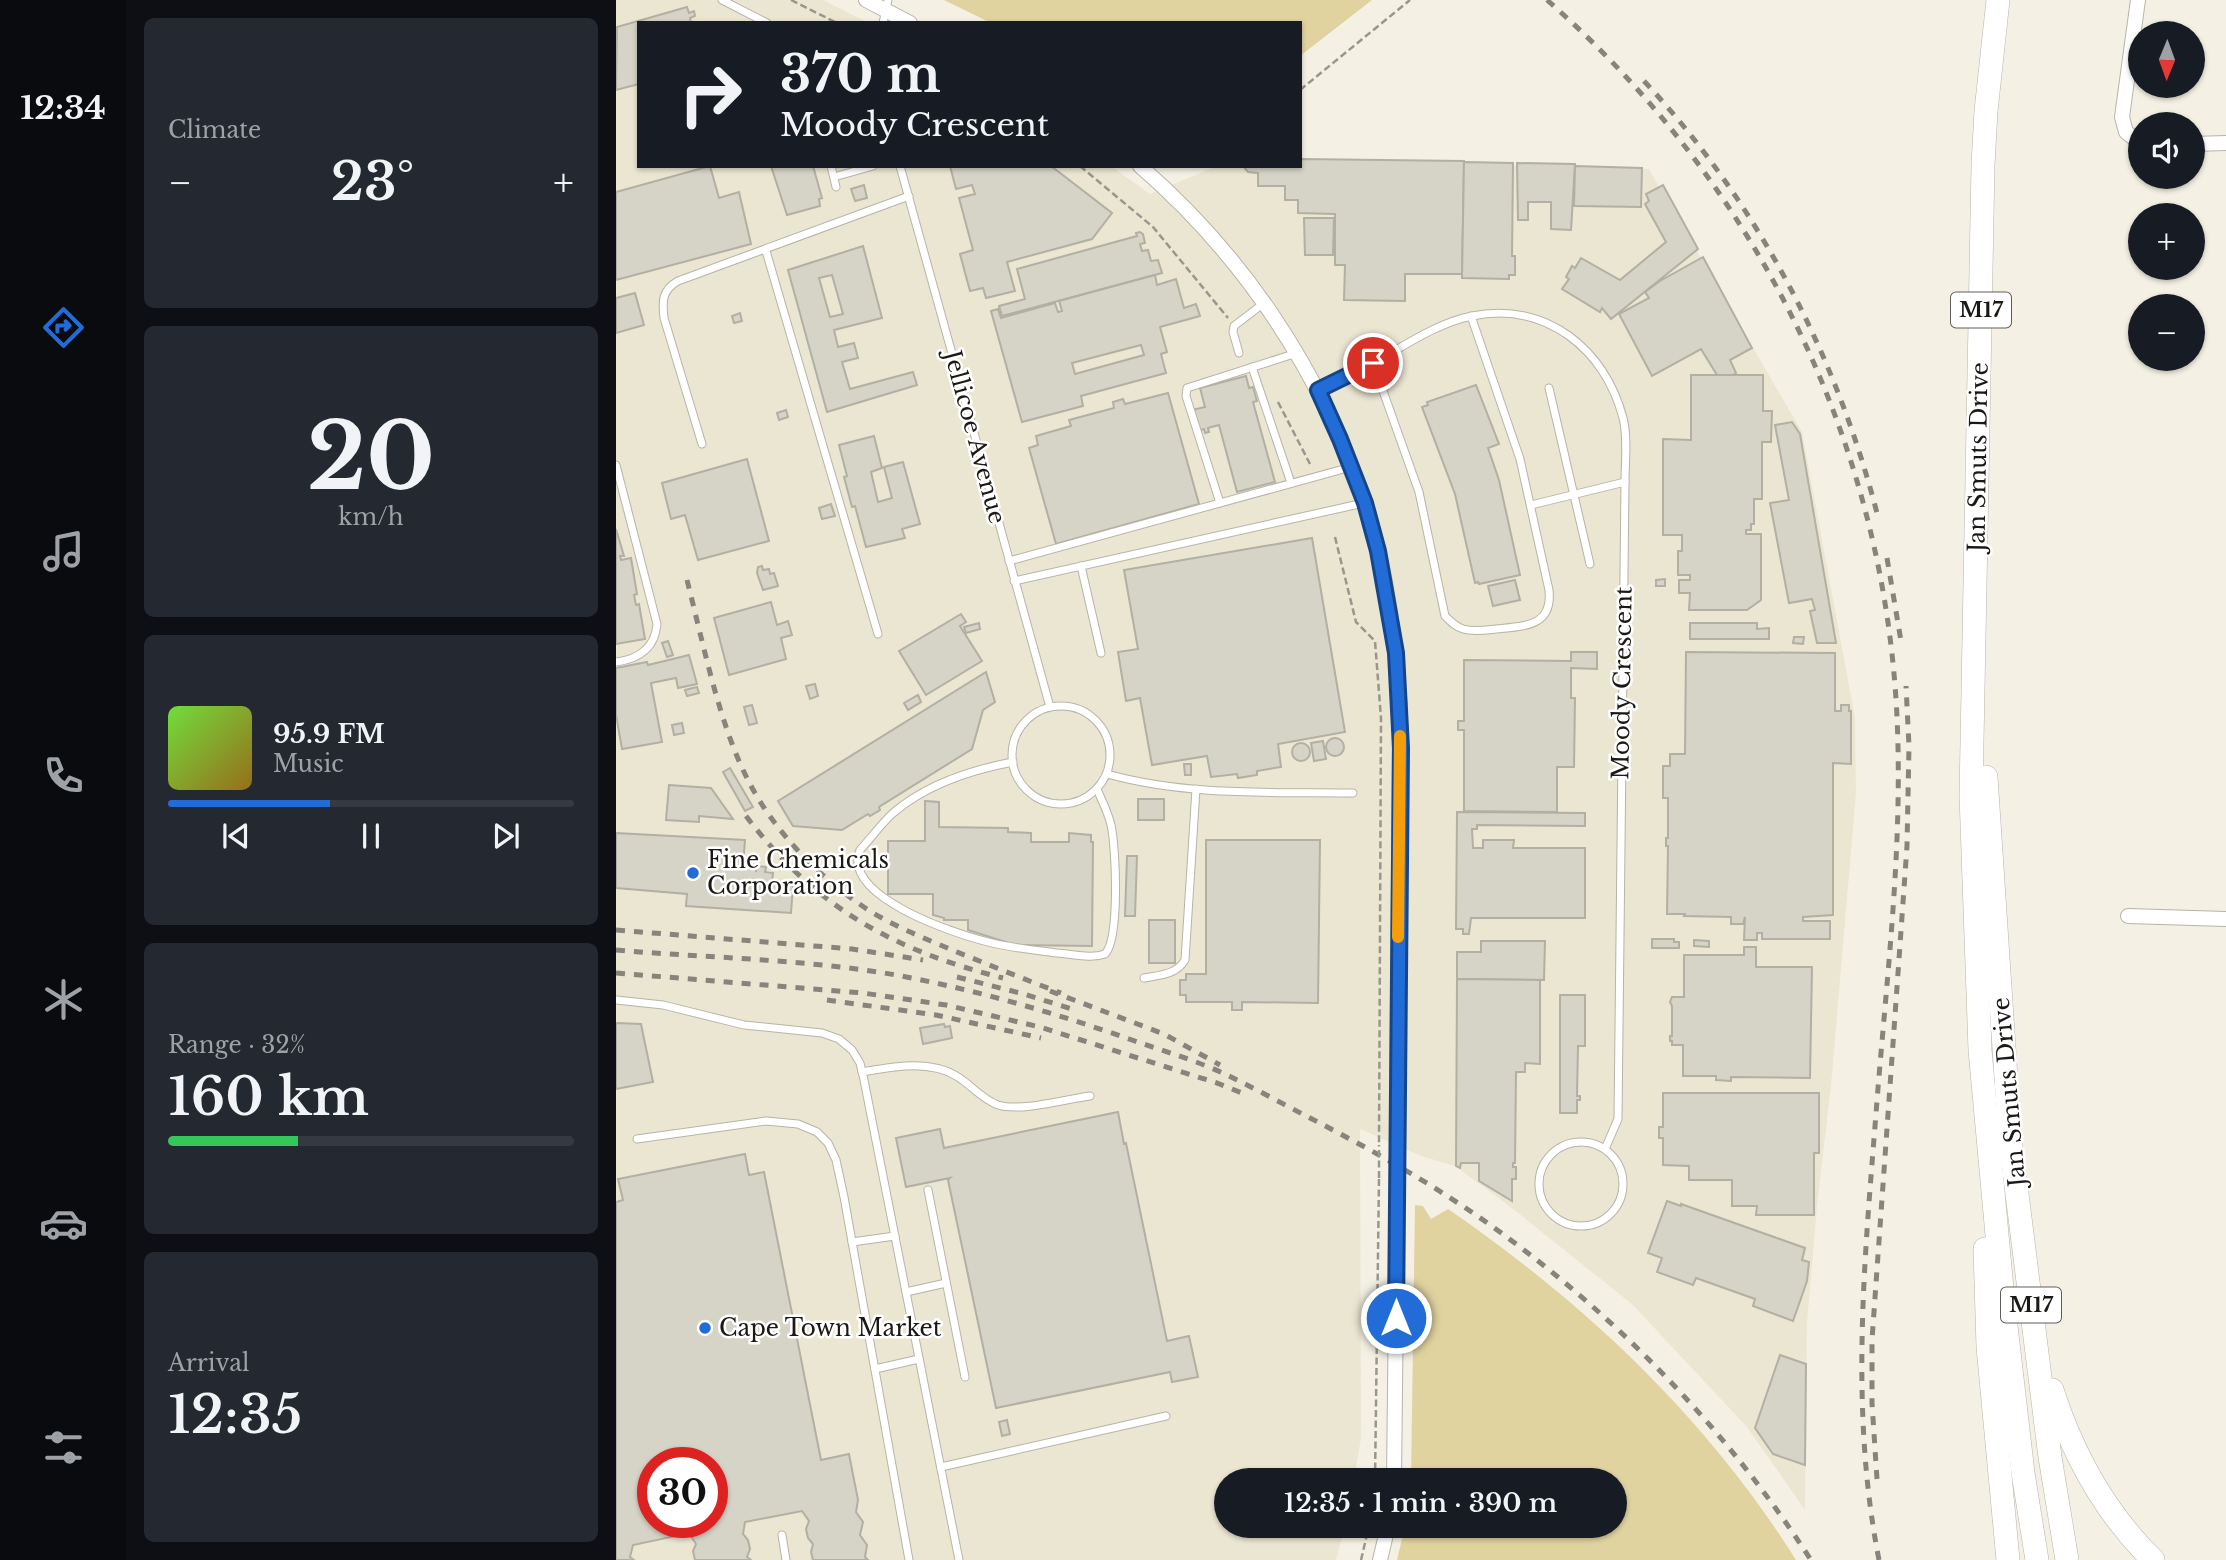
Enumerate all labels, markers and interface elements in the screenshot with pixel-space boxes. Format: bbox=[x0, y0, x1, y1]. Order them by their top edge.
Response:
north arrow bbox=[2128, 21, 2205, 98]
map controls bbox=[2128, 21, 2205, 371]
text: 370 m bbox=[780, 44, 941, 105]
icon: right bbox=[665, 49, 756, 140]
text: 12:34 bbox=[20, 88, 106, 128]
text: Moody Crescent bbox=[780, 105, 1049, 145]
button: sound bbox=[2128, 112, 2205, 189]
text: Climate bbox=[168, 116, 261, 144]
text: 23° bbox=[331, 150, 414, 214]
text: − bbox=[168, 159, 192, 206]
text: + bbox=[553, 159, 574, 206]
button: + bbox=[2128, 203, 2205, 280]
road number: M17 bbox=[1951, 292, 2011, 328]
button: − bbox=[2128, 294, 2205, 371]
icon: directions bbox=[39, 303, 88, 352]
pin bbox=[1343, 333, 1403, 393]
street label: Jellicoe Avenue bbox=[938, 344, 1012, 527]
icon: arrive bbox=[1354, 344, 1392, 382]
street label: Jan Smuts Drive bbox=[1962, 362, 1994, 555]
text: 20 bbox=[307, 401, 435, 514]
text: km/h bbox=[338, 503, 404, 531]
icon: music bbox=[39, 527, 88, 576]
street label: Moody Crescent bbox=[1606, 586, 1638, 780]
text: 95.9 FM bbox=[273, 718, 385, 750]
text: Music bbox=[273, 750, 344, 778]
icon: phone bbox=[39, 751, 88, 800]
icon: previous bbox=[217, 817, 255, 855]
icon: pause bbox=[352, 817, 390, 855]
icon: next bbox=[487, 817, 525, 855]
place label: Fine Chemicals Corporation bbox=[707, 846, 889, 900]
marker: Fine Chemicals Corporation bbox=[685, 865, 701, 881]
icon: climate bbox=[39, 975, 88, 1024]
street label: Jan Smuts Drive bbox=[1987, 996, 2031, 1191]
text: Range · 32% bbox=[168, 1031, 305, 1059]
text: 160 km bbox=[168, 1065, 369, 1129]
icon: car bbox=[39, 1199, 88, 1248]
position arrow bbox=[1359, 1281, 1433, 1355]
road number: M17 bbox=[2001, 1288, 2061, 1322]
place label: Cape Town Market bbox=[719, 1314, 942, 1342]
marker: Cape Town Market bbox=[697, 1320, 713, 1336]
text: Arrival bbox=[168, 1349, 249, 1377]
text: 12:35 bbox=[168, 1383, 302, 1447]
icon: filters bbox=[39, 1423, 88, 1472]
speed limit sign: 30 bbox=[637, 1447, 728, 1538]
text: 12:35 · 1 min · 390 m bbox=[1284, 1487, 1557, 1519]

